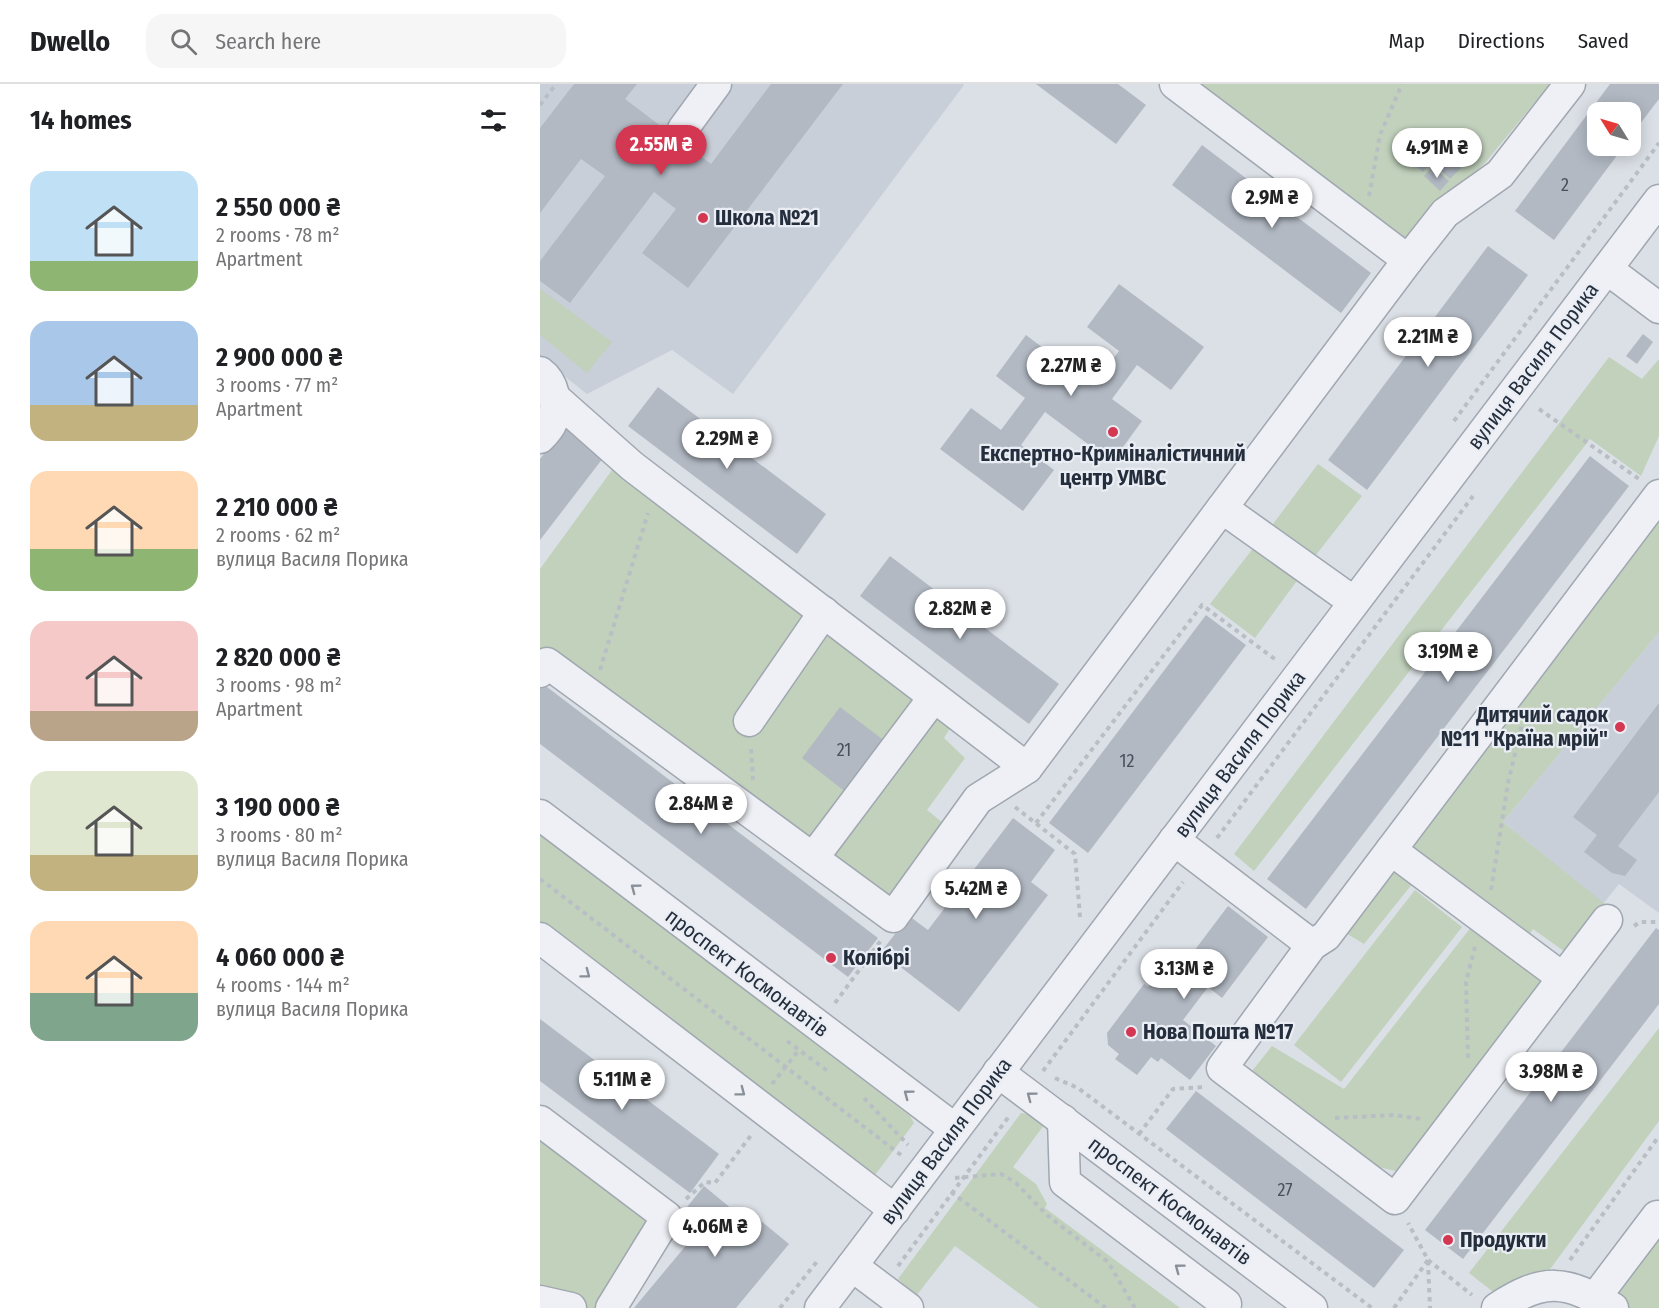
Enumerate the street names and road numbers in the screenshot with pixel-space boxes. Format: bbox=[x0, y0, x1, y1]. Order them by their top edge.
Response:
street label: вулиця Василя Порика bbox=[1462, 277, 1604, 455]
street label: вулиця Василя Порика bbox=[1169, 665, 1311, 843]
street label: проспект Космонавтів bbox=[660, 903, 834, 1043]
street label: вулиця Василя Порика bbox=[875, 1052, 1017, 1230]
street label: проспект Космонавтів bbox=[1083, 1131, 1257, 1271]

